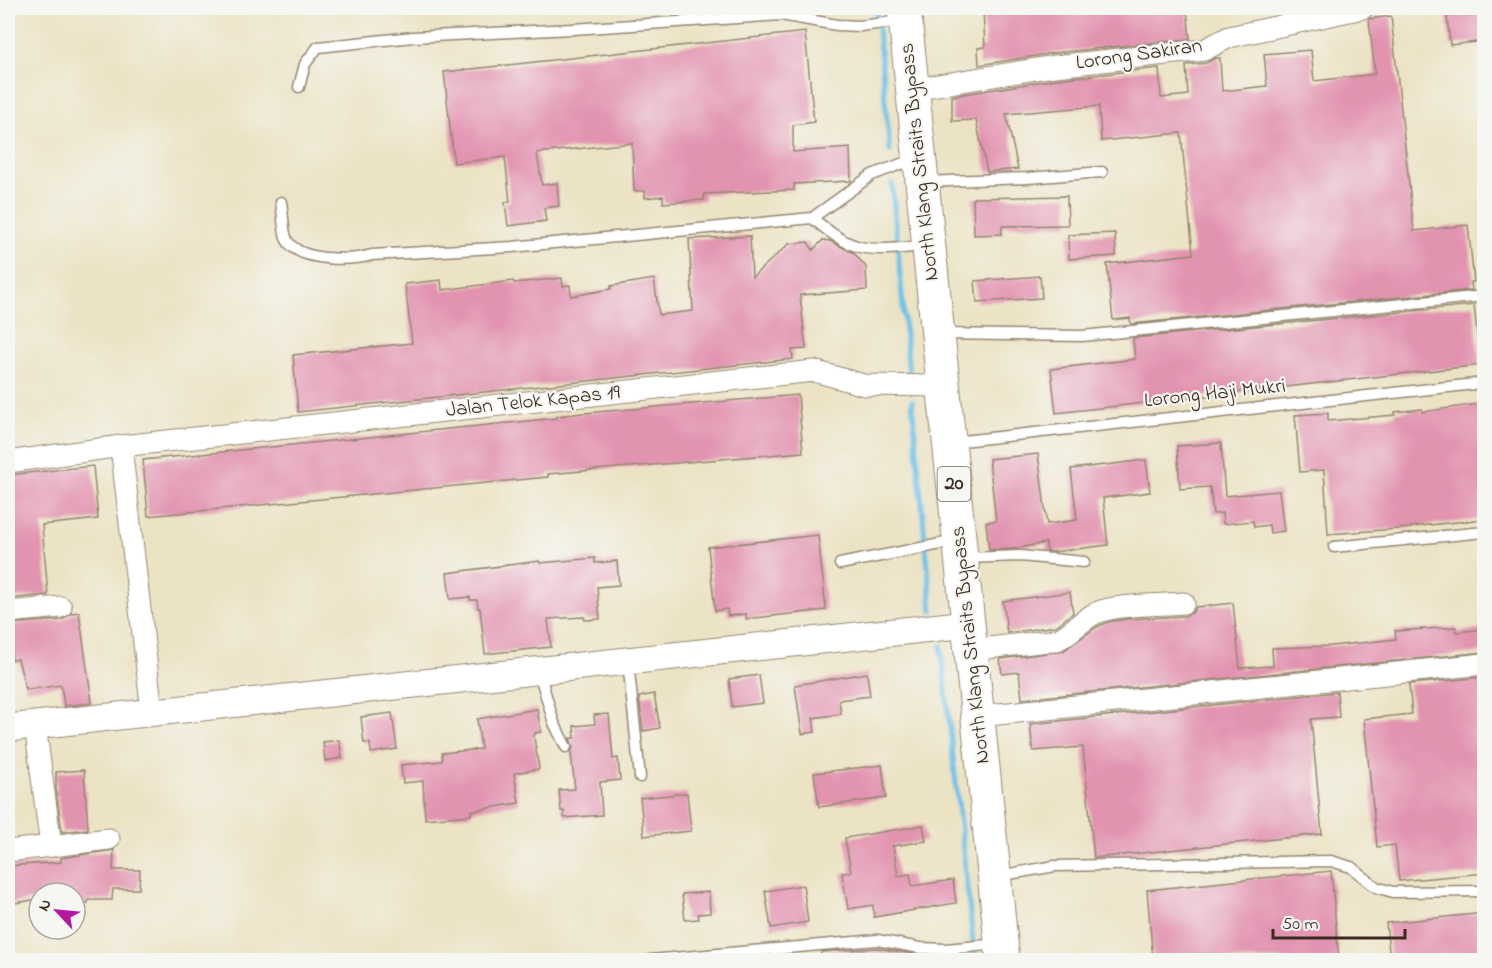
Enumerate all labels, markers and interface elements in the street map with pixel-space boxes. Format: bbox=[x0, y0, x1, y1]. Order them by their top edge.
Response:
street label: Lorong Sakiran bbox=[1074, 31, 1204, 81]
street label: North Klang Straits Bypass bbox=[893, 41, 949, 282]
street label: Lorong Haji Mukri bbox=[1143, 372, 1287, 418]
street label: Jalan Telok Kapas 19 bbox=[444, 378, 622, 426]
road number: 20 bbox=[938, 467, 970, 501]
street label: North Klang Straits Bypass bbox=[944, 524, 1000, 765]
north arrow bbox=[27, 881, 87, 941]
text: N bbox=[32, 895, 59, 915]
scale bar bbox=[1273, 902, 1405, 940]
text: 50 m bbox=[1282, 912, 1319, 938]

